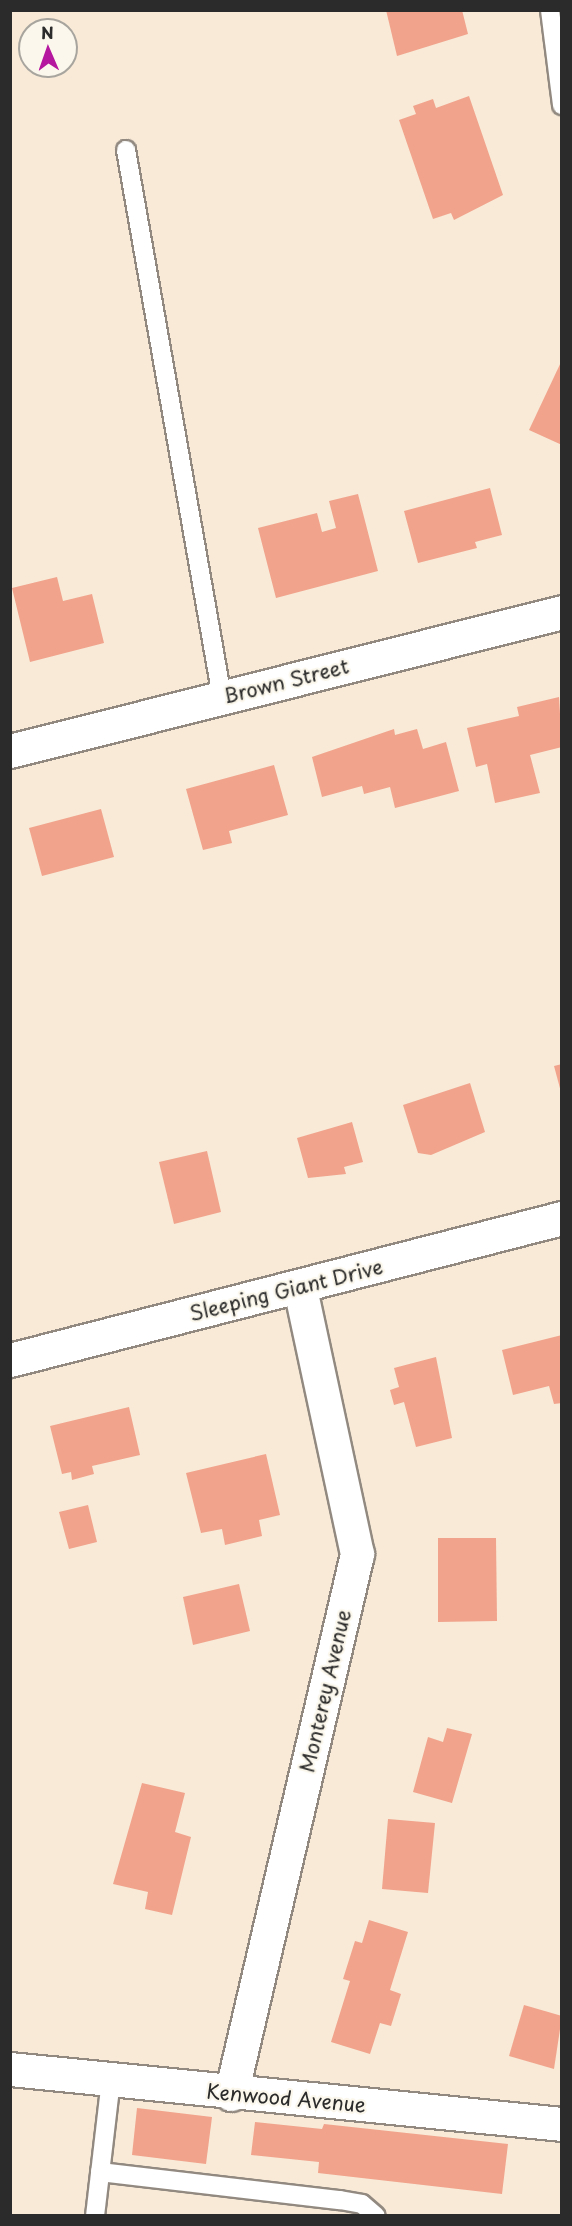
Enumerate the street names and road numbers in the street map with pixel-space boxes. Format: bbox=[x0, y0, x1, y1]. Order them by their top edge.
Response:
street label: Brown Street bbox=[221, 654, 351, 708]
street label: Sleeping Giant Drive bbox=[186, 1254, 386, 1326]
street label: Monterey Avenue bbox=[295, 1607, 355, 1775]
street label: Kenwood Avenue bbox=[205, 2079, 367, 2117]

